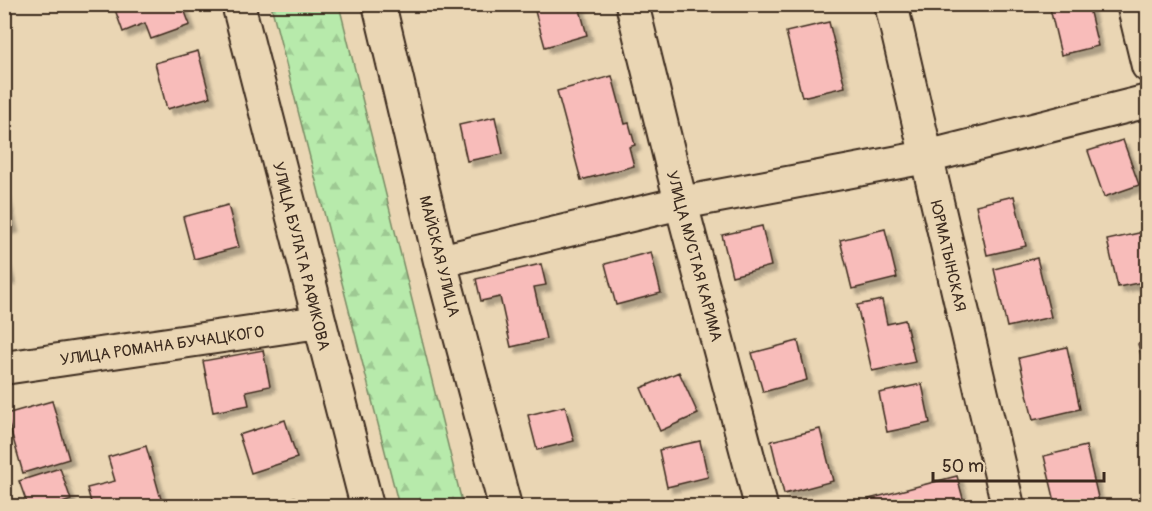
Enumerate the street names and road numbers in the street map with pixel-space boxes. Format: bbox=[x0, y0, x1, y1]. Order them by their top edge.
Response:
street label: УЛИЦА БУЛАТА РАФИКОВА bbox=[268, 160, 334, 352]
street label: УЛИЦА МУСТАЯ КАРИМА bbox=[662, 169, 726, 344]
street label: МАЙСКАЯ УЛИЦА bbox=[414, 194, 464, 319]
street label: ЮРМАТЫНСКАЯ bbox=[926, 199, 970, 313]
street label: УЛИЦА РОМАНА БУЧАЦКОГО bbox=[59, 322, 265, 370]

